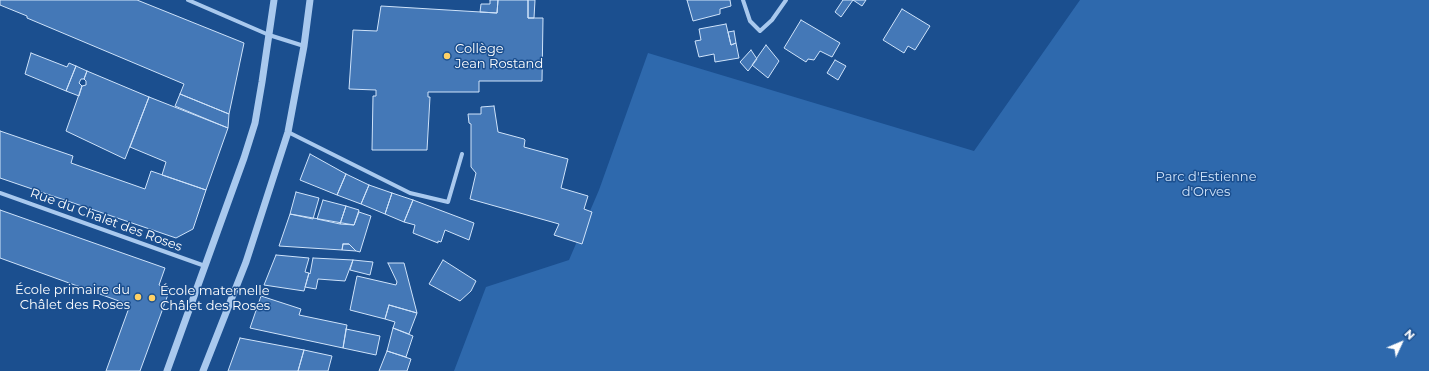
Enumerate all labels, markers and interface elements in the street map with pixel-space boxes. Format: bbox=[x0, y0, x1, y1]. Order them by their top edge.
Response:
place label: Collège Jean Rostand bbox=[455, 41, 543, 72]
marker: Collège Jean Rostand bbox=[442, 51, 452, 61]
park label: Parc d'Estienne d'Orves bbox=[1155, 169, 1257, 200]
street label: Rue du Chalet des Roses bbox=[28, 185, 184, 255]
place label: École primaire du Châlet des Roses bbox=[15, 282, 130, 313]
place label: École maternelle Châlet des Roses bbox=[160, 283, 270, 314]
marker: École primaire du Châlet des Roses bbox=[133, 292, 143, 302]
marker: École maternelle Châlet des Roses bbox=[147, 293, 157, 303]
north arrow bbox=[1381, 323, 1421, 363]
text: N bbox=[1402, 327, 1418, 343]

